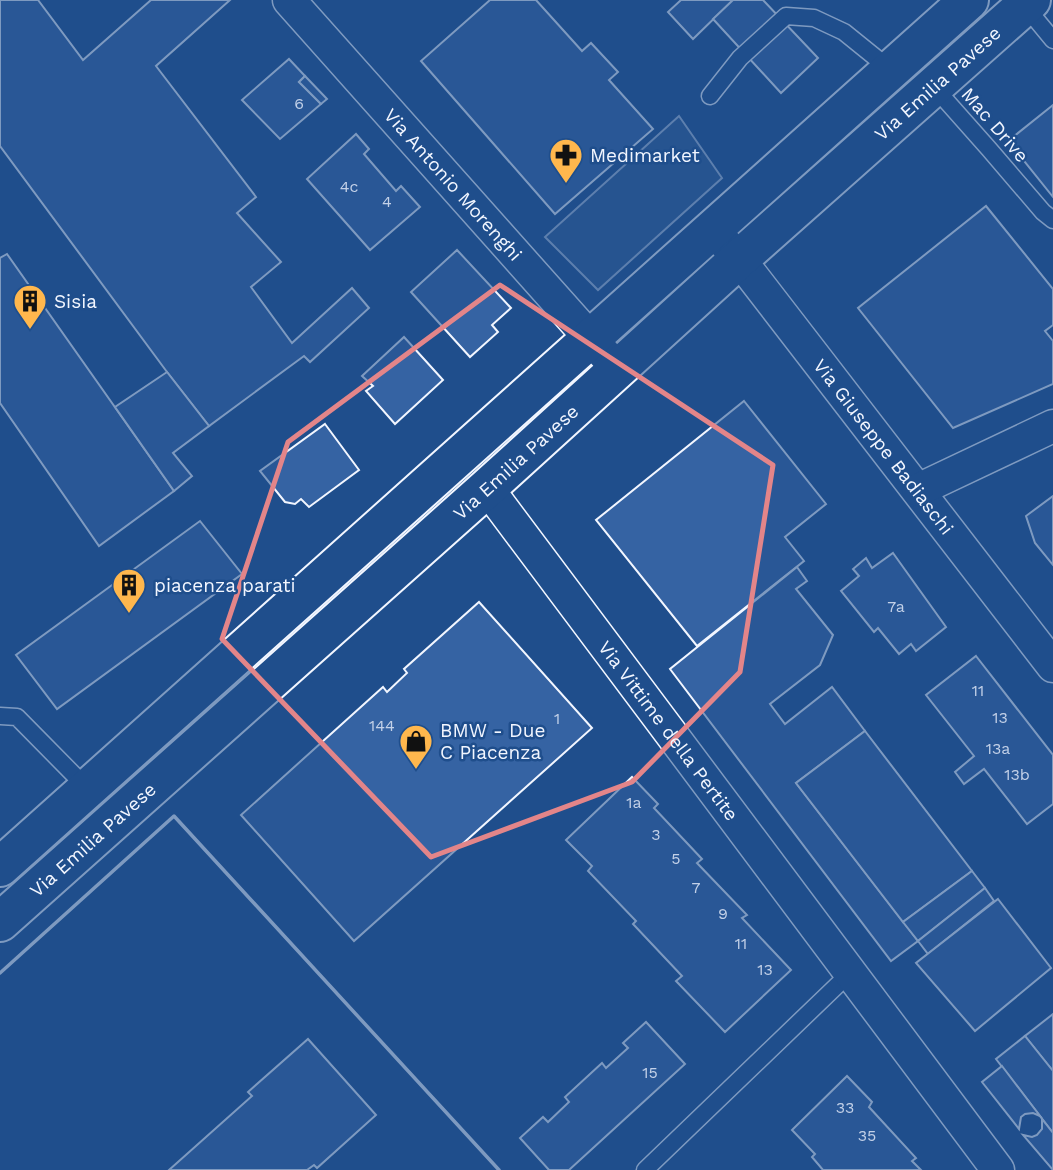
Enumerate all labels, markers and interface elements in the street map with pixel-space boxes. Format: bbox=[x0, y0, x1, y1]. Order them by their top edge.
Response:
street label: Via Emilia Pavese bbox=[870, 21, 1005, 145]
street label: Mac Drive bbox=[956, 83, 1034, 167]
house number: 6 bbox=[294, 94, 304, 113]
street label: Via Antonio Morenghi bbox=[379, 103, 527, 265]
pharmacy icon: Medimarket bbox=[547, 136, 585, 185]
place label: Medimarket bbox=[590, 144, 700, 167]
house number: 4c bbox=[340, 177, 358, 196]
house number: 4 bbox=[382, 192, 392, 211]
building icon: Sisia bbox=[11, 282, 49, 331]
place label: Sisia bbox=[54, 290, 97, 313]
street label: Via Giuseppe Badiaschi bbox=[809, 354, 959, 539]
street label: Via Emilia Pavese bbox=[448, 399, 583, 524]
building icon: piacenza parati bbox=[110, 566, 148, 615]
place label: piacenza parati bbox=[154, 574, 296, 597]
house number: 7a bbox=[887, 597, 905, 616]
street label: Via Vittime della Pertite bbox=[594, 636, 744, 825]
house number: 11 bbox=[972, 681, 984, 700]
house number: 13 bbox=[992, 708, 1008, 727]
house number: 1 bbox=[554, 709, 560, 728]
house number: 144 bbox=[369, 716, 395, 735]
place label: BMW - Due C Piacenza bbox=[440, 719, 545, 764]
shop icon: BMW - Due C Piacenza bbox=[397, 722, 435, 771]
house number: 13a bbox=[986, 739, 1010, 758]
house number: 13b bbox=[1004, 765, 1030, 784]
street label: Via Emilia Pavese bbox=[25, 777, 160, 902]
house number: 1a bbox=[626, 793, 642, 812]
house number: 3 bbox=[651, 825, 661, 844]
house number: 5 bbox=[671, 849, 681, 868]
house number: 7 bbox=[692, 878, 701, 897]
house number: 9 bbox=[718, 904, 728, 923]
house number: 11 bbox=[735, 934, 747, 953]
house number: 13 bbox=[757, 960, 773, 979]
house number: 15 bbox=[642, 1063, 658, 1082]
house number: 33 bbox=[836, 1098, 854, 1117]
house number: 35 bbox=[858, 1126, 876, 1145]

